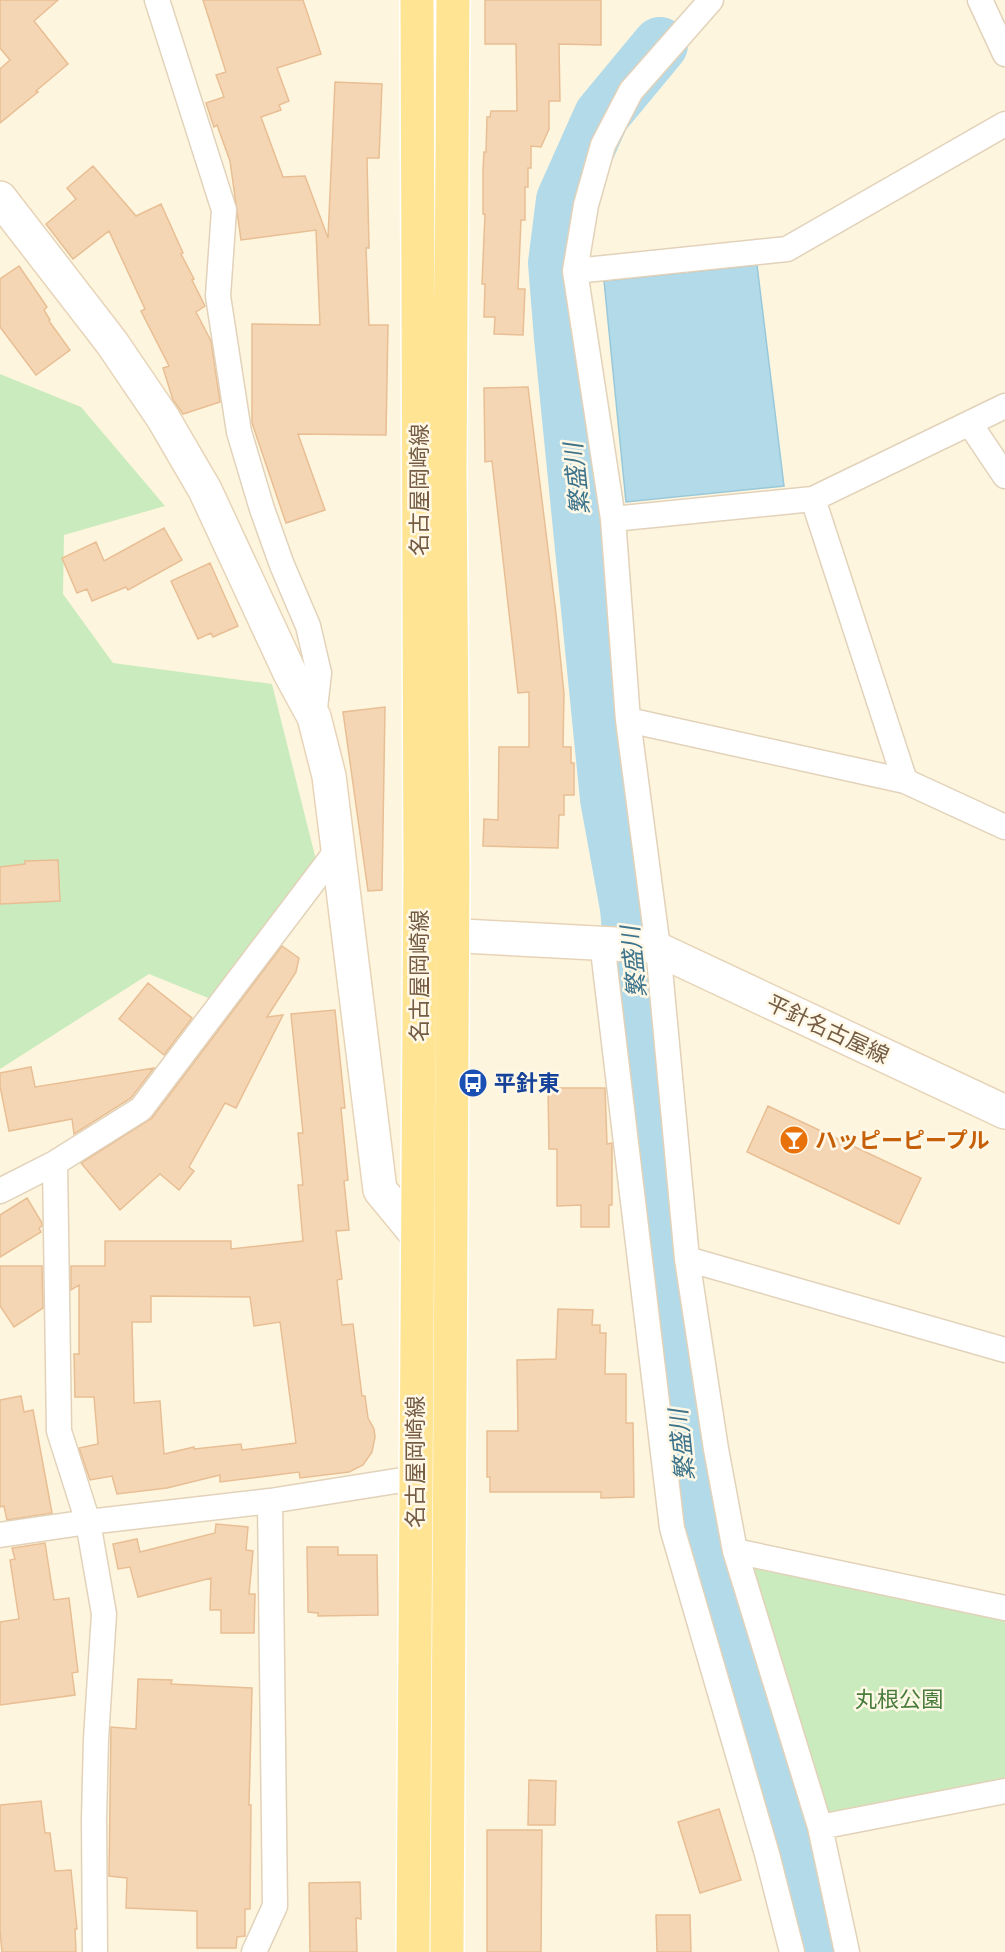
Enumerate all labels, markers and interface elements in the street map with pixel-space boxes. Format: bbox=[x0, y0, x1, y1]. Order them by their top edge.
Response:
street label: 名古屋岡崎線 bbox=[406, 424, 433, 556]
water label: 繁盛川 bbox=[558, 439, 596, 516]
street label: 名古屋岡崎線 bbox=[406, 910, 433, 1042]
water label: 繁盛川 bbox=[615, 922, 653, 999]
street label: 平針名古屋線 bbox=[762, 989, 893, 1070]
bus stop icon: 平針東 bbox=[457, 1067, 489, 1099]
place label: 平針東 bbox=[494, 1070, 560, 1097]
bar icon: ハッピーピープル bbox=[778, 1124, 810, 1156]
place label: ハッピーピープル bbox=[815, 1127, 990, 1154]
street label: 名古屋岡崎線 bbox=[402, 1396, 429, 1528]
water label: 繁盛川 bbox=[663, 1405, 701, 1482]
park label: 丸根公園 bbox=[855, 1686, 943, 1713]

